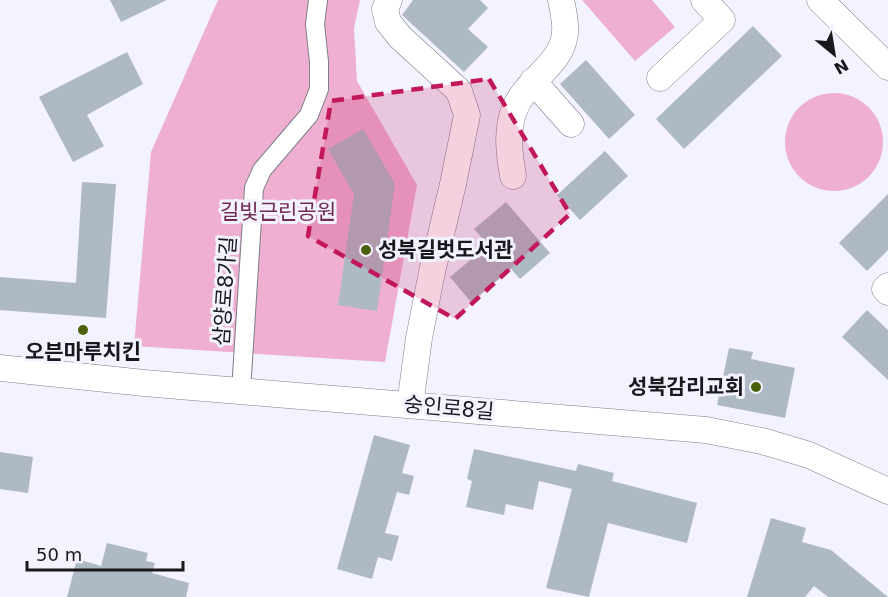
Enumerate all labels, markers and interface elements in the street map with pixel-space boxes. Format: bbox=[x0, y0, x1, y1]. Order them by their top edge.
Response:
north arrow bbox=[804, 24, 864, 84]
text: N bbox=[831, 55, 852, 78]
park label: 길빛근린공원 bbox=[220, 200, 336, 224]
street label: 삼양로8가길 bbox=[209, 235, 241, 347]
place label: 성북길벗도서관 bbox=[378, 238, 513, 262]
marker: 성북길벗도서관 bbox=[359, 243, 373, 257]
marker: 오븐마루치킨 bbox=[76, 323, 90, 337]
place label: 오븐마루치킨 bbox=[25, 340, 141, 364]
place label: 성북감리교회 bbox=[628, 375, 744, 399]
marker: 성북감리교회 bbox=[749, 380, 763, 394]
street label: 숭인로8길 bbox=[403, 392, 495, 424]
scale bar bbox=[27, 534, 183, 572]
text: 50 m bbox=[36, 544, 82, 565]

